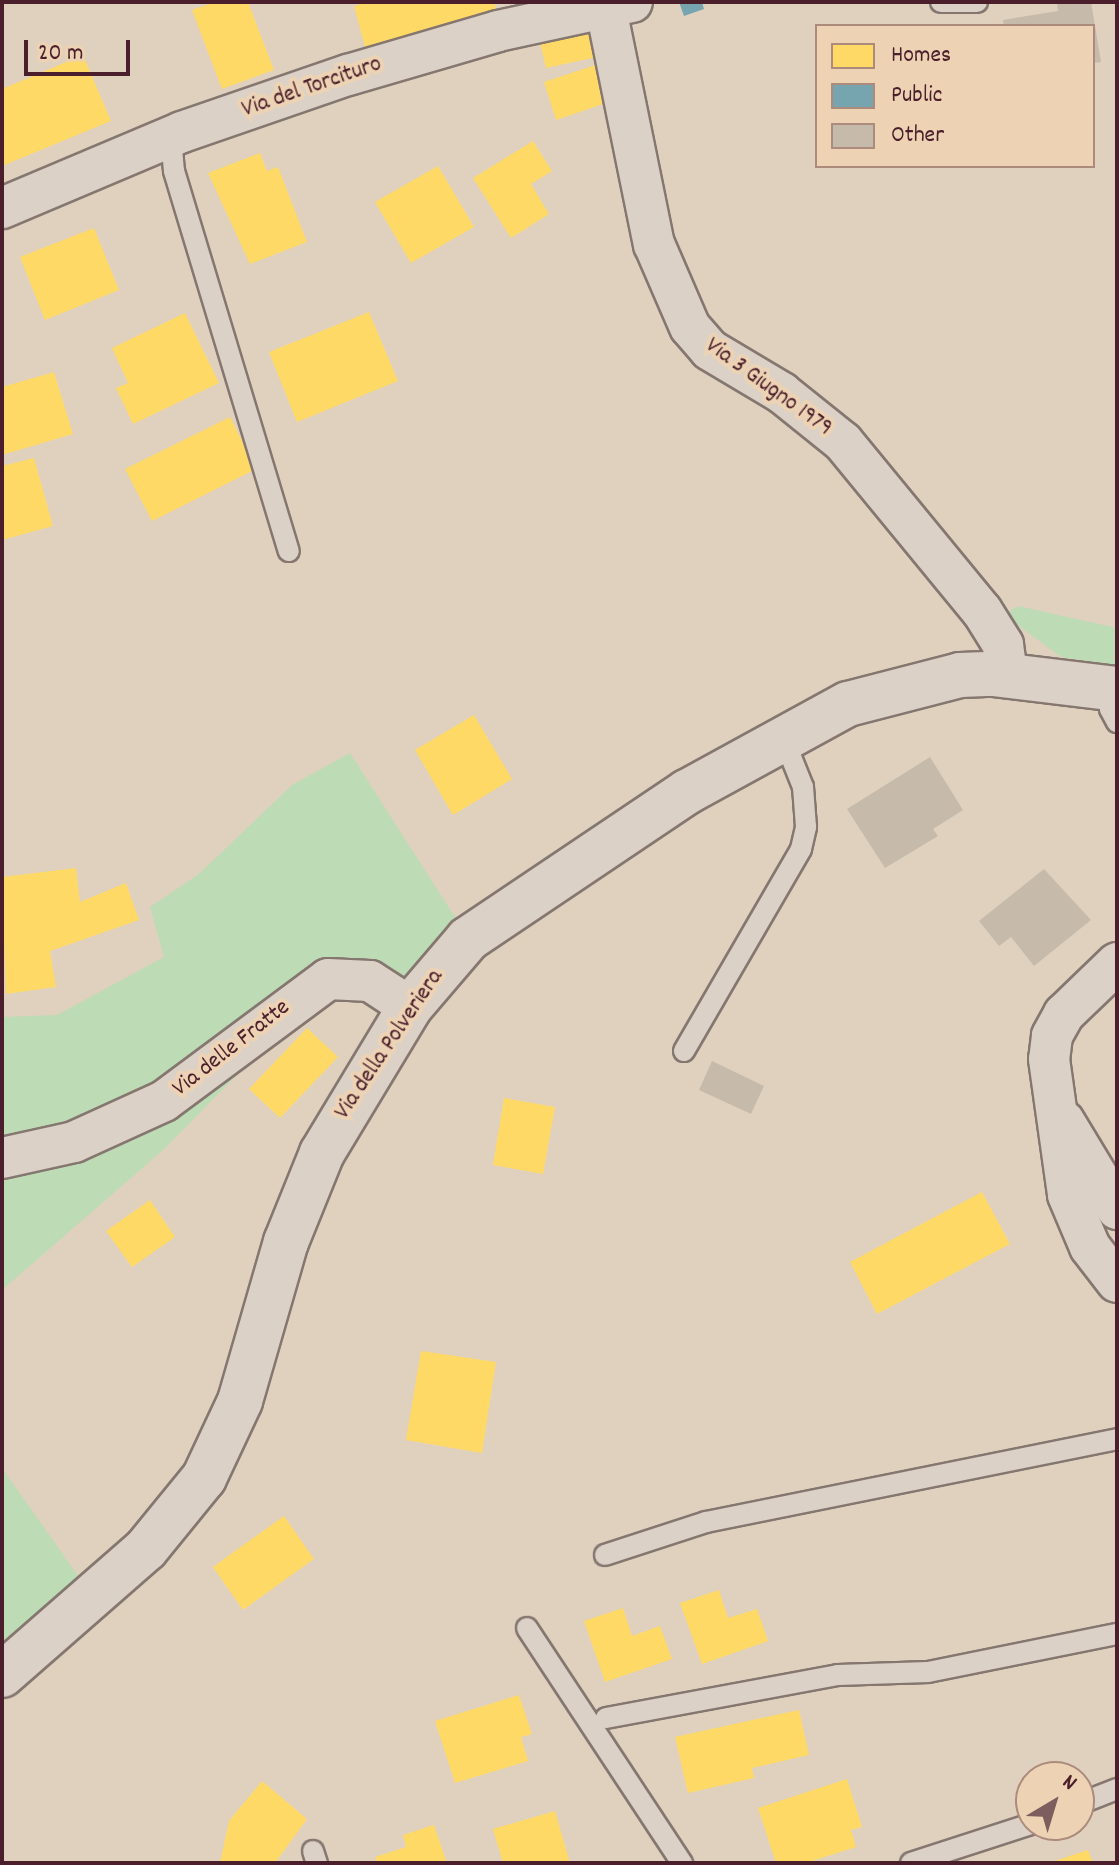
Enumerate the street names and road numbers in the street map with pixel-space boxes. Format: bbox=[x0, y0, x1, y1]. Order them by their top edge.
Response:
street label: Via del Torcituro bbox=[238, 51, 386, 125]
street label: Via 3 Giugno 1979 bbox=[699, 332, 837, 444]
street label: Via della Polveriera bbox=[329, 965, 451, 1125]
street label: Via delle Fratte bbox=[168, 994, 296, 1104]

